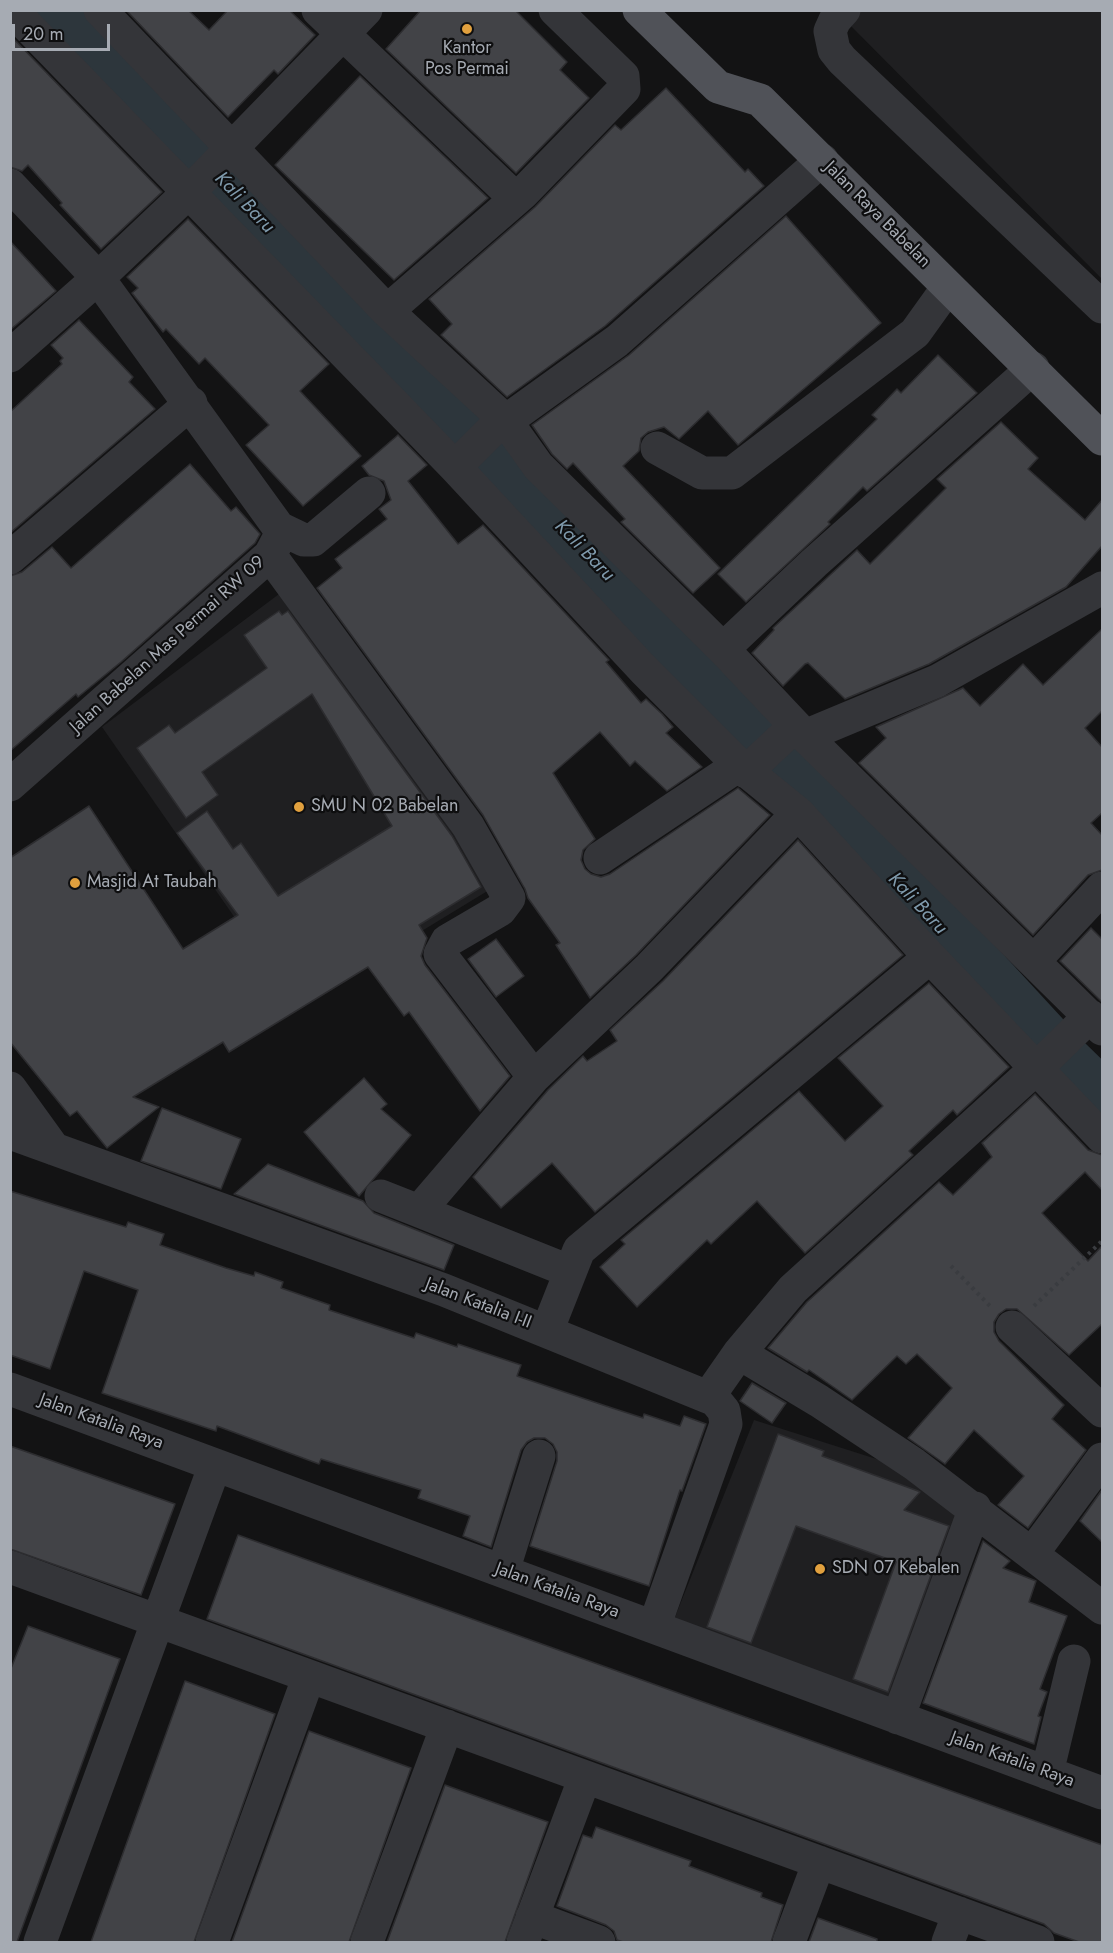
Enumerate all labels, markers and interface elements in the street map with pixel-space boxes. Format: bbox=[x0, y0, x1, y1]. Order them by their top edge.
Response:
scale bar bbox=[15, 12, 112, 50]
text: 20 m bbox=[23, 21, 63, 47]
marker: Kantor Pos Permai bbox=[460, 22, 474, 36]
place label: Kantor Pos Permai bbox=[425, 38, 509, 80]
street label: Jalan Raya Babelan bbox=[819, 157, 935, 273]
water label: Kali Baru bbox=[209, 167, 279, 239]
water label: Kali Baru bbox=[549, 515, 619, 587]
street label: Jalan Babelan Mas Permai RW 09 bbox=[66, 552, 270, 738]
place label: SMU N 02 Babelan bbox=[311, 796, 458, 818]
marker: SMU N 02 Babelan bbox=[292, 800, 306, 814]
water label: Kali Baru bbox=[882, 868, 952, 940]
place label: Masjid At Taubah bbox=[87, 872, 217, 894]
marker: Masjid At Taubah bbox=[68, 876, 82, 890]
street label: Jalan Katalia I-II bbox=[422, 1274, 534, 1334]
street label: Jalan Katalia Raya bbox=[36, 1390, 166, 1454]
place label: SDN 07 Kebalen bbox=[832, 1558, 960, 1580]
street label: Jalan Katalia Raya bbox=[492, 1559, 622, 1623]
marker: SDN 07 Kebalen bbox=[813, 1562, 827, 1576]
street label: Jalan Katalia Raya bbox=[947, 1728, 1077, 1792]

